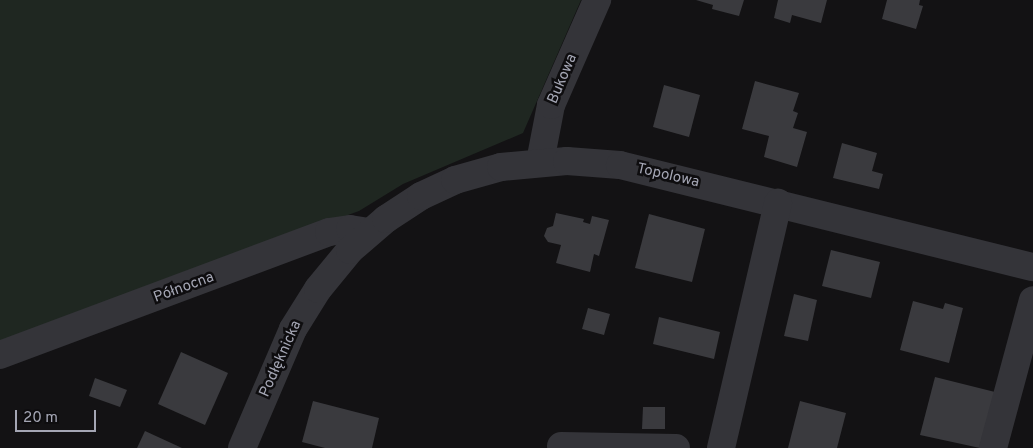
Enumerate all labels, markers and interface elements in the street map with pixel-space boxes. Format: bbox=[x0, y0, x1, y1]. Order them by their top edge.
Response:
street label: Bukowa bbox=[544, 51, 582, 107]
street label: Topolowa bbox=[635, 160, 701, 192]
street label: Północna bbox=[151, 269, 217, 307]
street label: Podłęknicka bbox=[256, 318, 306, 400]
scale bar bbox=[18, 400, 99, 432]
text: 20 m bbox=[23, 409, 58, 428]

